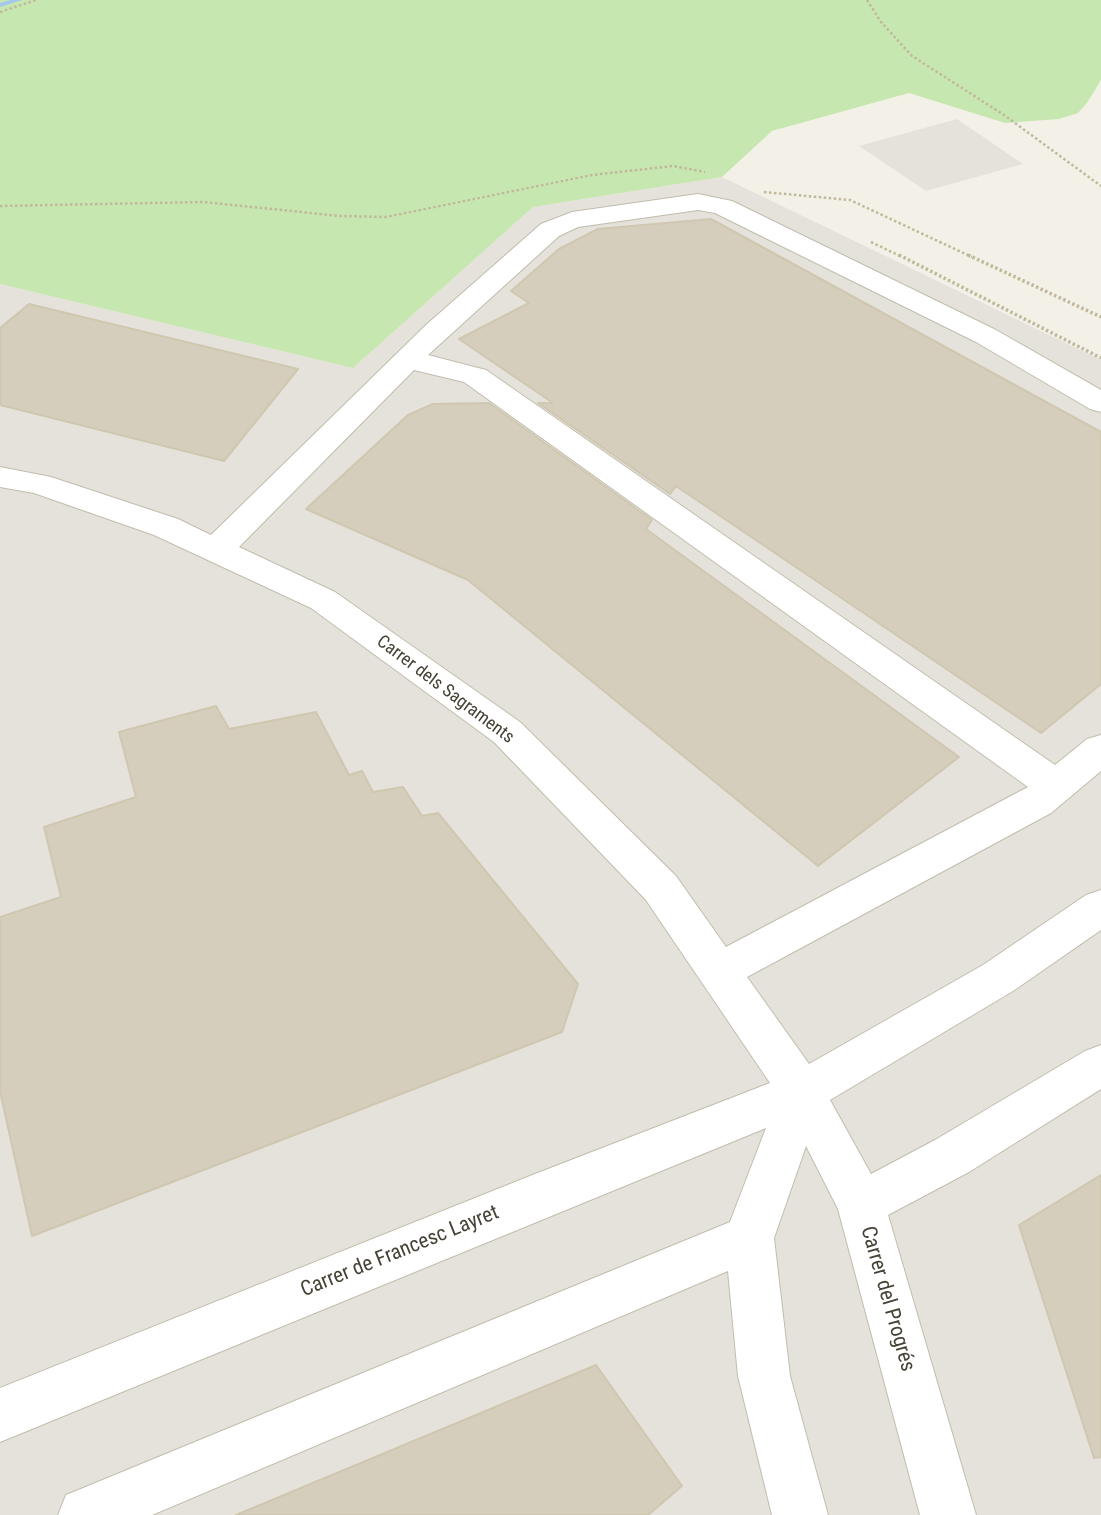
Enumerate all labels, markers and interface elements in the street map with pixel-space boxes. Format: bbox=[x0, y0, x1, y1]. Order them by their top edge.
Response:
street label: Carrer dels Sagraments bbox=[372, 631, 518, 749]
street label: Carrer de Francesc Layret bbox=[297, 1201, 503, 1303]
street label: Carrer del Progrés bbox=[854, 1223, 920, 1375]

